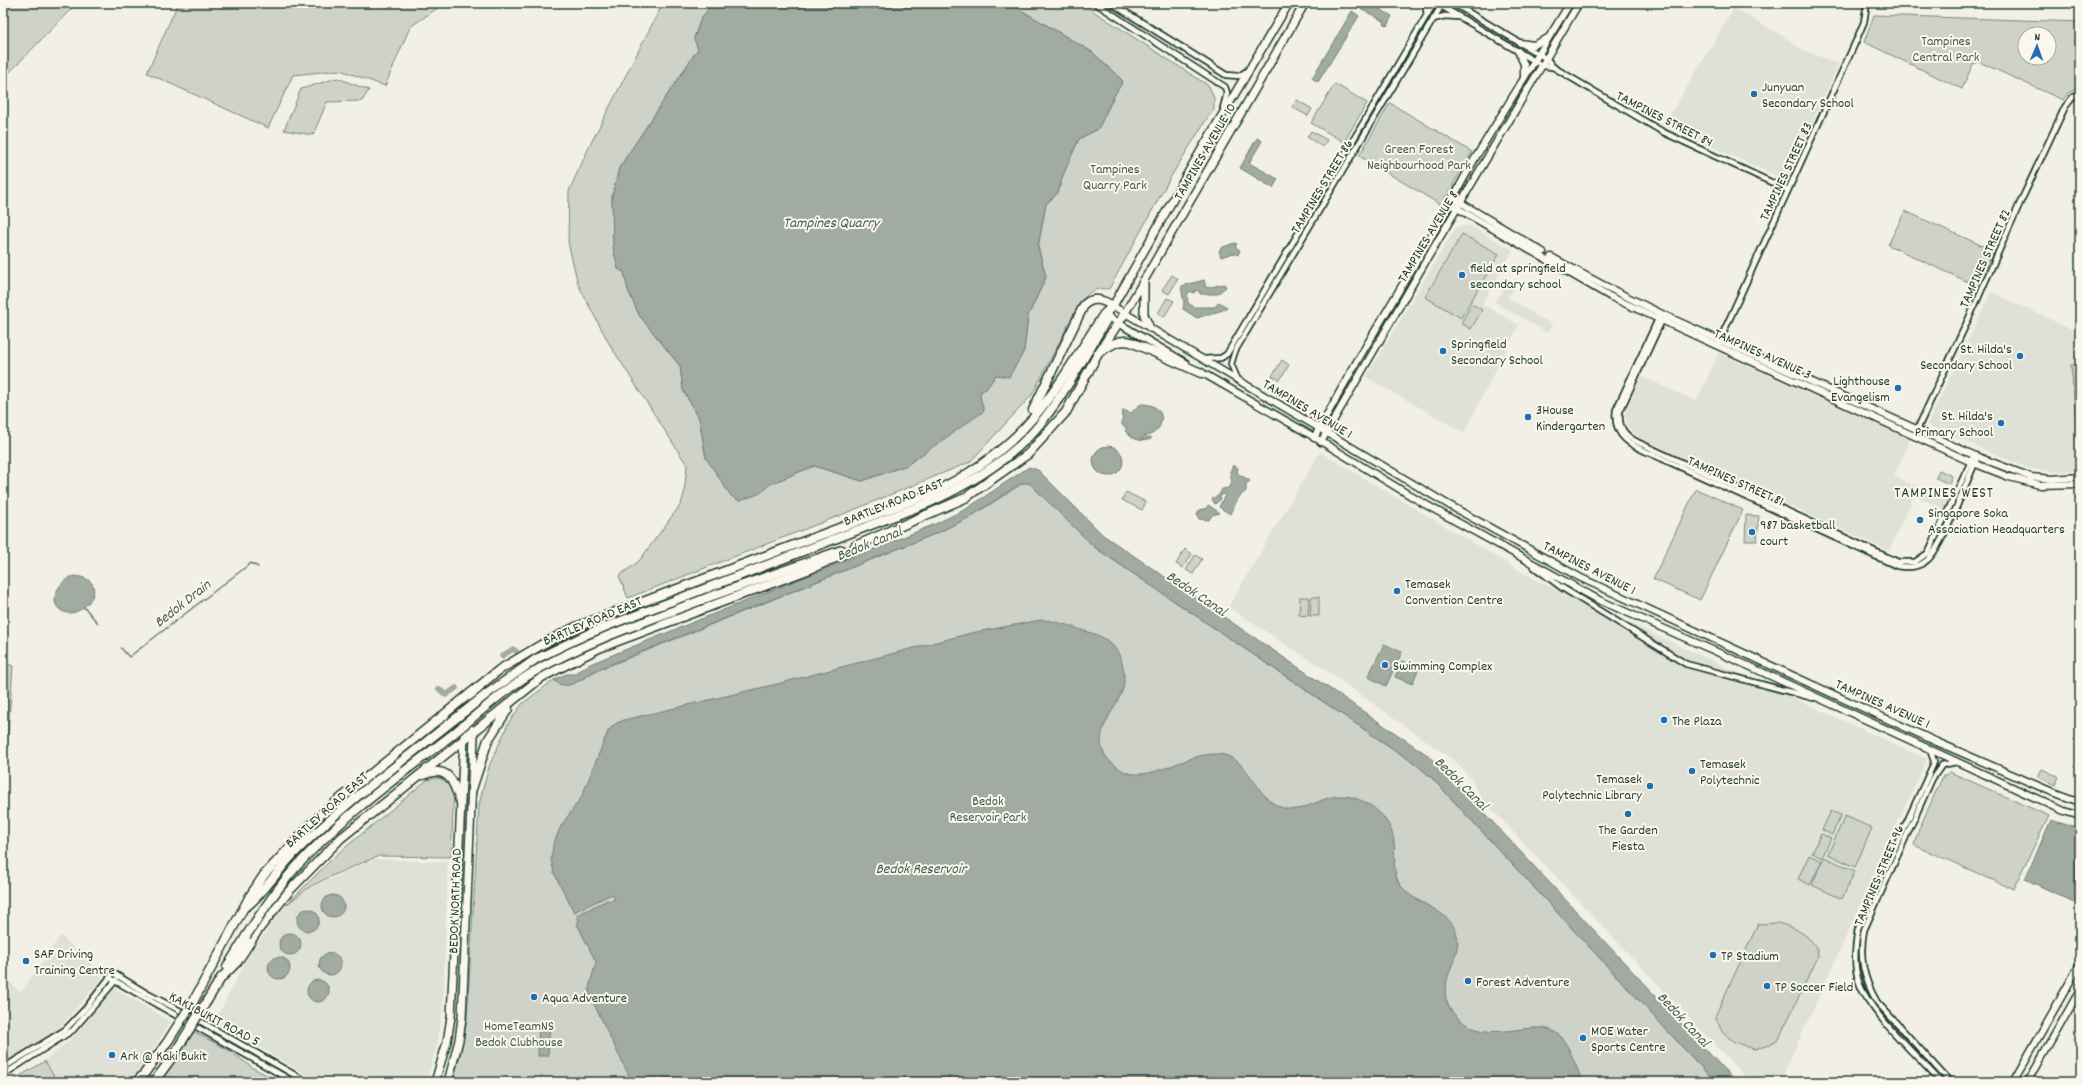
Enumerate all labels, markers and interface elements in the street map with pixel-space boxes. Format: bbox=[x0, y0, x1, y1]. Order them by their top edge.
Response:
north arrow bbox=[2017, 26, 2057, 66]
text: N bbox=[2034, 30, 2041, 46]
park label: Tampines Central Park bbox=[1913, 32, 1980, 68]
place label: Junyuan Secondary School bbox=[1762, 78, 1855, 114]
street label: TAMPINES STREET 84 bbox=[1612, 87, 1716, 153]
marker: Junyuan Secondary School bbox=[1749, 89, 1759, 99]
street label: TAMPINES AVENUE 10 bbox=[1170, 100, 1242, 204]
street label: TAMPINES STREET 83 bbox=[1755, 119, 1818, 224]
street label: TAMPINES STREET 86 bbox=[1286, 136, 1359, 238]
park label: Green Forest Neighbourhood Park bbox=[1367, 140, 1471, 176]
park label: Tampines Quarry Park bbox=[1083, 160, 1147, 196]
street label: TAMPINES AVENUE 8 bbox=[1393, 187, 1464, 287]
street label: TAMPINES STREET 82 bbox=[1955, 206, 2017, 312]
water label: Tampines Quarry bbox=[783, 213, 881, 235]
place label: field at springfield secondary school bbox=[1470, 259, 1566, 295]
marker: field at springfield secondary school bbox=[1457, 270, 1467, 280]
street label: TAMPINES AVENUE 3 bbox=[1710, 324, 1814, 385]
place label: Springfield Secondary School bbox=[1451, 335, 1544, 371]
place label: St. Hilda's Secondary School bbox=[1920, 340, 2013, 376]
marker: Springfield Secondary School bbox=[1438, 346, 1448, 356]
marker: St. Hilda's Secondary School bbox=[2015, 351, 2025, 361]
place label: Lighthouse Evangelism bbox=[1831, 372, 1890, 408]
street label: TAMPINES AVENUE 1 bbox=[1258, 375, 1356, 445]
marker: Lighthouse Evangelism bbox=[1893, 383, 1903, 393]
place label: 3House Kindergarten bbox=[1536, 401, 1605, 437]
place label: St. Hilda's Primary School bbox=[1915, 407, 1994, 443]
marker: 3House Kindergarten bbox=[1523, 412, 1533, 422]
marker: St. Hilda's Primary School bbox=[1996, 418, 2006, 428]
street label: TAMPINES STREET 81 bbox=[1684, 452, 1787, 512]
street label: BARTLEY ROAD EAST bbox=[841, 474, 947, 532]
district label: TAMPINES WEST bbox=[1894, 483, 1994, 505]
place label: Singapore Soka Association Headquarters bbox=[1928, 504, 2065, 540]
marker: Singapore Soka Association Headquarters bbox=[1915, 515, 1925, 525]
place label: 987 basketball court bbox=[1760, 516, 1836, 552]
water label: Bedok Canal bbox=[834, 521, 907, 568]
marker: 987 basketball court bbox=[1747, 527, 1757, 537]
street label: TAMPINES AVENUE 1 bbox=[1539, 537, 1639, 601]
water label: Bedok Canal bbox=[1161, 566, 1232, 624]
water label: Bedok Drain bbox=[150, 575, 217, 634]
place label: Temasek Convention Centre bbox=[1405, 575, 1503, 611]
marker: Temasek Convention Centre bbox=[1392, 586, 1402, 596]
street label: BARTLEY ROAD EAST bbox=[540, 592, 646, 652]
place label: Swimming Complex bbox=[1393, 657, 1492, 677]
marker: Swimming Complex bbox=[1380, 660, 1390, 670]
street label: TAMPINES AVENUE 1 bbox=[1832, 675, 1933, 735]
place label: The Plaza bbox=[1672, 712, 1722, 732]
marker: The Plaza bbox=[1659, 715, 1669, 725]
water label: Bedok Canal bbox=[1428, 752, 1494, 818]
place label: Temasek Polytechnic bbox=[1700, 755, 1760, 791]
marker: Temasek Polytechnic bbox=[1687, 766, 1697, 776]
street label: BARTLEY ROAD EAST bbox=[281, 767, 374, 853]
place label: Temasek Polytechnic Library bbox=[1542, 770, 1642, 806]
marker: Temasek Polytechnic Library bbox=[1645, 781, 1655, 791]
park label: Bedok Reservoir Park bbox=[949, 792, 1027, 828]
marker: The Garden Fiesta bbox=[1623, 809, 1633, 819]
place label: The Garden Fiesta bbox=[1598, 821, 1658, 857]
street label: TAMPINES STREET 96 bbox=[1849, 822, 1910, 929]
street label: BEDOK NORTH ROAD bbox=[444, 848, 468, 954]
water label: Bedok Reservoir bbox=[876, 859, 968, 881]
place label: SAF Driving Training Centre bbox=[34, 945, 115, 981]
place label: TP Stadium bbox=[1721, 947, 1779, 967]
marker: TP Stadium bbox=[1708, 950, 1718, 960]
marker: SAF Driving Training Centre bbox=[21, 956, 31, 966]
place label: Forest Adventure bbox=[1476, 973, 1569, 993]
marker: Forest Adventure bbox=[1463, 976, 1473, 986]
place label: TP Soccer Field bbox=[1775, 978, 1853, 998]
marker: TP Soccer Field bbox=[1762, 981, 1772, 991]
street label: KAKI BUKIT ROAD 5 bbox=[165, 987, 263, 1052]
water label: Bedok Canal bbox=[1651, 988, 1715, 1054]
place label: Aqua Adventure bbox=[542, 989, 627, 1009]
marker: Aqua Adventure bbox=[529, 992, 539, 1002]
park label: HomeTeamNS Bedok Clubhouse bbox=[475, 1017, 563, 1053]
place label: MOE Water Sports Centre bbox=[1591, 1022, 1665, 1058]
marker: MOE Water Sports Centre bbox=[1578, 1033, 1588, 1043]
place label: Ark @ Kaki Bukit bbox=[120, 1047, 207, 1067]
marker: Ark @ Kaki Bukit bbox=[107, 1050, 117, 1060]

